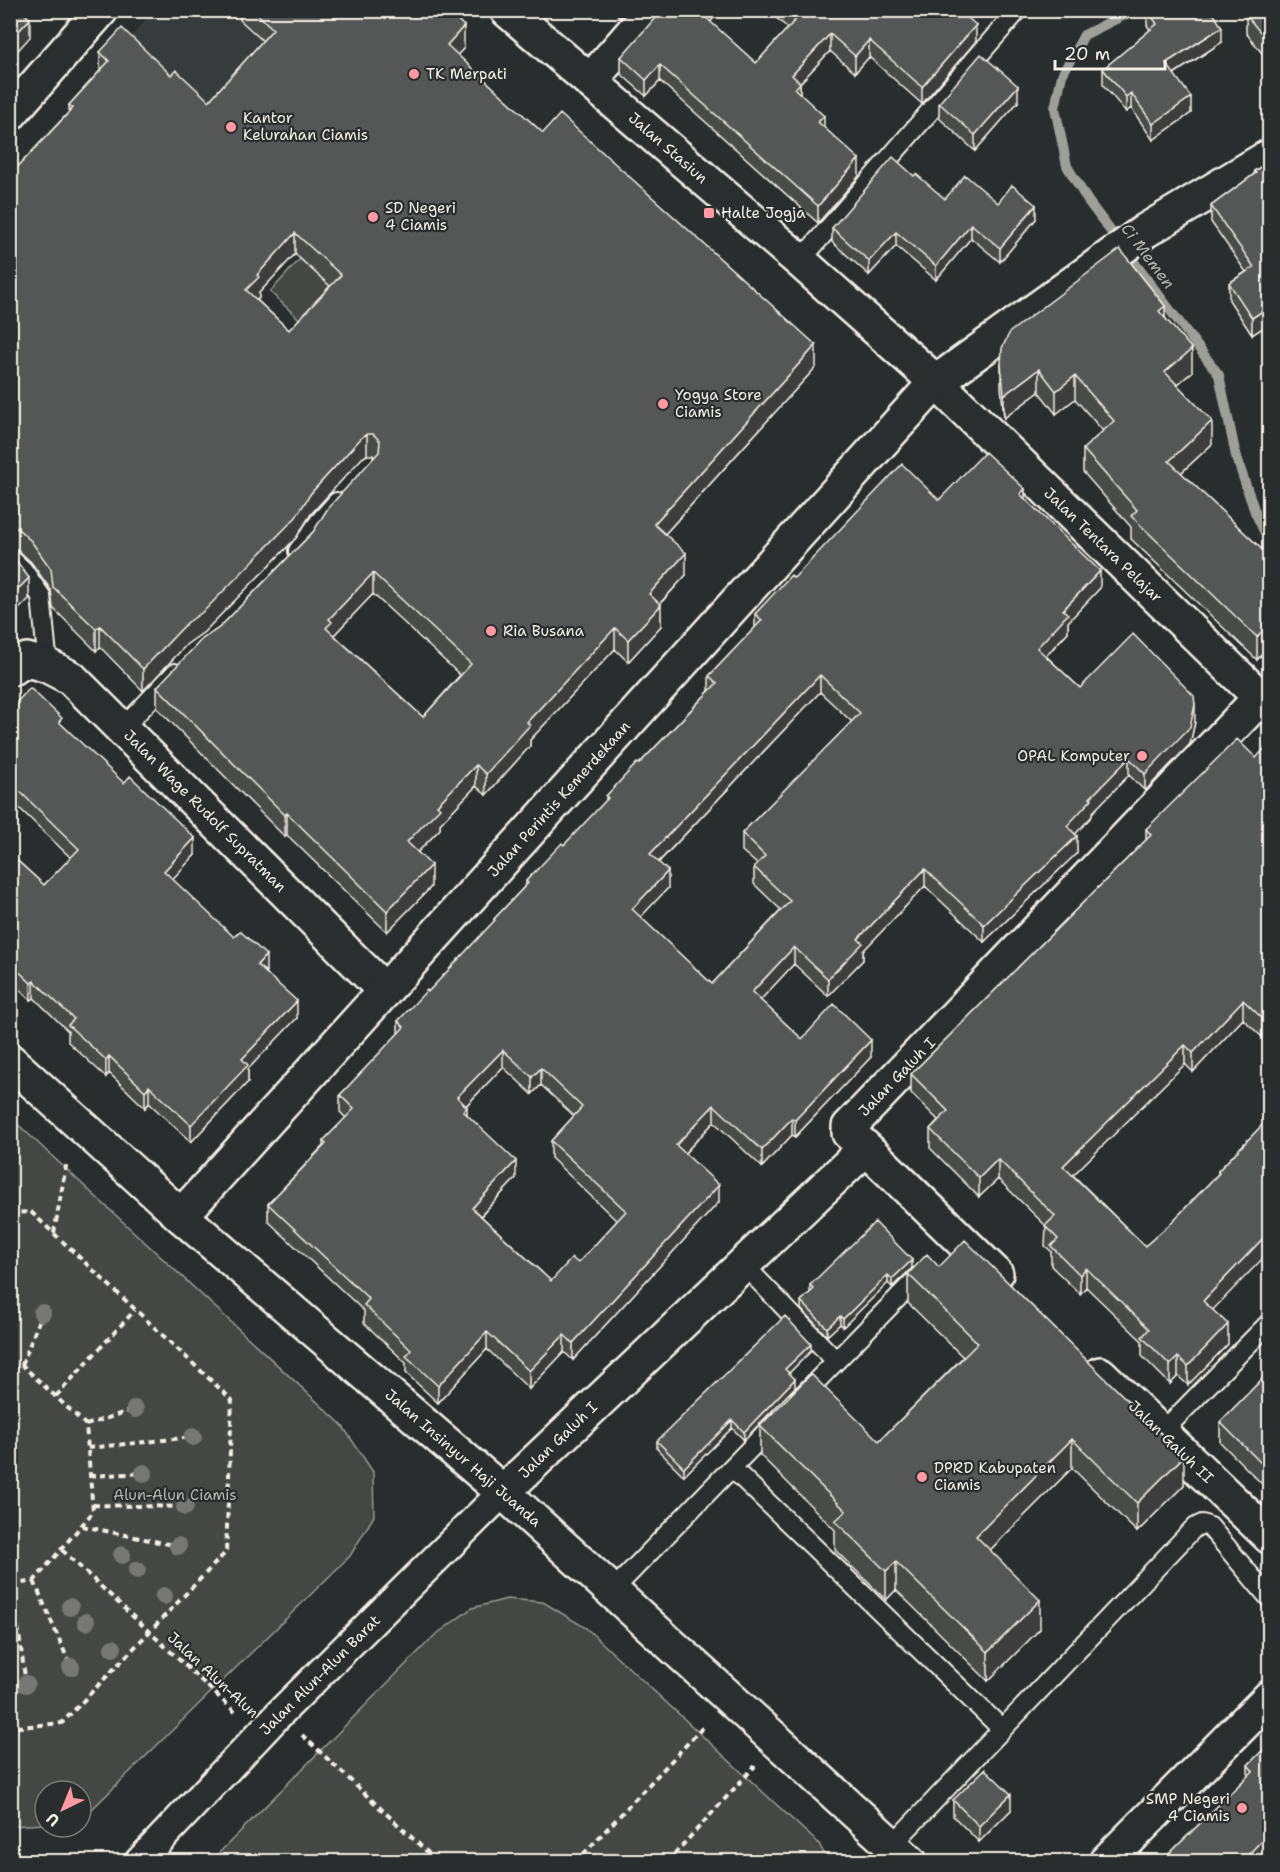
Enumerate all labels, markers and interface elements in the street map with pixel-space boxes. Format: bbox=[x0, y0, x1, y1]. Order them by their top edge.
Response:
scale bar bbox=[1055, 33, 1164, 71]
text: 20 m bbox=[1064, 42, 1110, 66]
place label: TK Merpati bbox=[426, 64, 507, 84]
marker: TK Merpati bbox=[407, 67, 421, 81]
place label: Kantor Kelurahan Ciamis bbox=[243, 108, 368, 145]
street label: Jalan Stasiun bbox=[624, 108, 712, 188]
marker: Kantor Kelurahan Ciamis bbox=[224, 120, 238, 134]
place label: SD Negeri 4 Ciamis bbox=[385, 198, 456, 235]
place label: Halte Jogja bbox=[721, 203, 806, 223]
marker: Halte Jogja bbox=[702, 206, 716, 220]
marker: SD Negeri 4 Ciamis bbox=[366, 210, 380, 224]
water label: Ci Memen bbox=[1116, 219, 1180, 293]
place label: Yogya Store Ciamis bbox=[675, 385, 762, 422]
marker: Yogya Store Ciamis bbox=[656, 397, 670, 411]
street label: Jalan Tentara Pelajar bbox=[1040, 483, 1166, 607]
place label: Ria Busana bbox=[503, 621, 585, 641]
marker: Ria Busana bbox=[484, 624, 498, 638]
street label: Jalan Perintis Kemerdekaan bbox=[483, 717, 635, 881]
street label: Jalan Wage Rudolf Supratman bbox=[120, 726, 290, 896]
place label: OPAL Komputer bbox=[1017, 746, 1130, 766]
marker: OPAL Komputer bbox=[1135, 749, 1149, 763]
street label: Jalan Galuh I bbox=[854, 1033, 940, 1121]
street label: Jalan Insinyur Haji Juanda bbox=[381, 1385, 546, 1532]
street label: Jalan Galuh II bbox=[1124, 1396, 1218, 1488]
street label: Jalan Galuh I bbox=[514, 1397, 602, 1483]
place label: DPRD Kabupaten Ciamis bbox=[934, 1458, 1056, 1495]
marker: DPRD Kabupaten Ciamis bbox=[915, 1470, 929, 1484]
park label: Alun-Alun Ciamis bbox=[113, 1485, 237, 1505]
street label: Jalan Alun-Alun Barat bbox=[255, 1610, 385, 1740]
street label: Jalan Alun-Alun bbox=[163, 1627, 263, 1723]
north arrow bbox=[33, 1779, 93, 1839]
place label: SMP Negeri 4 Ciamis bbox=[1146, 1789, 1230, 1826]
marker: SMP Negeri 4 Ciamis bbox=[1235, 1801, 1249, 1815]
text: U bbox=[42, 1808, 64, 1831]

